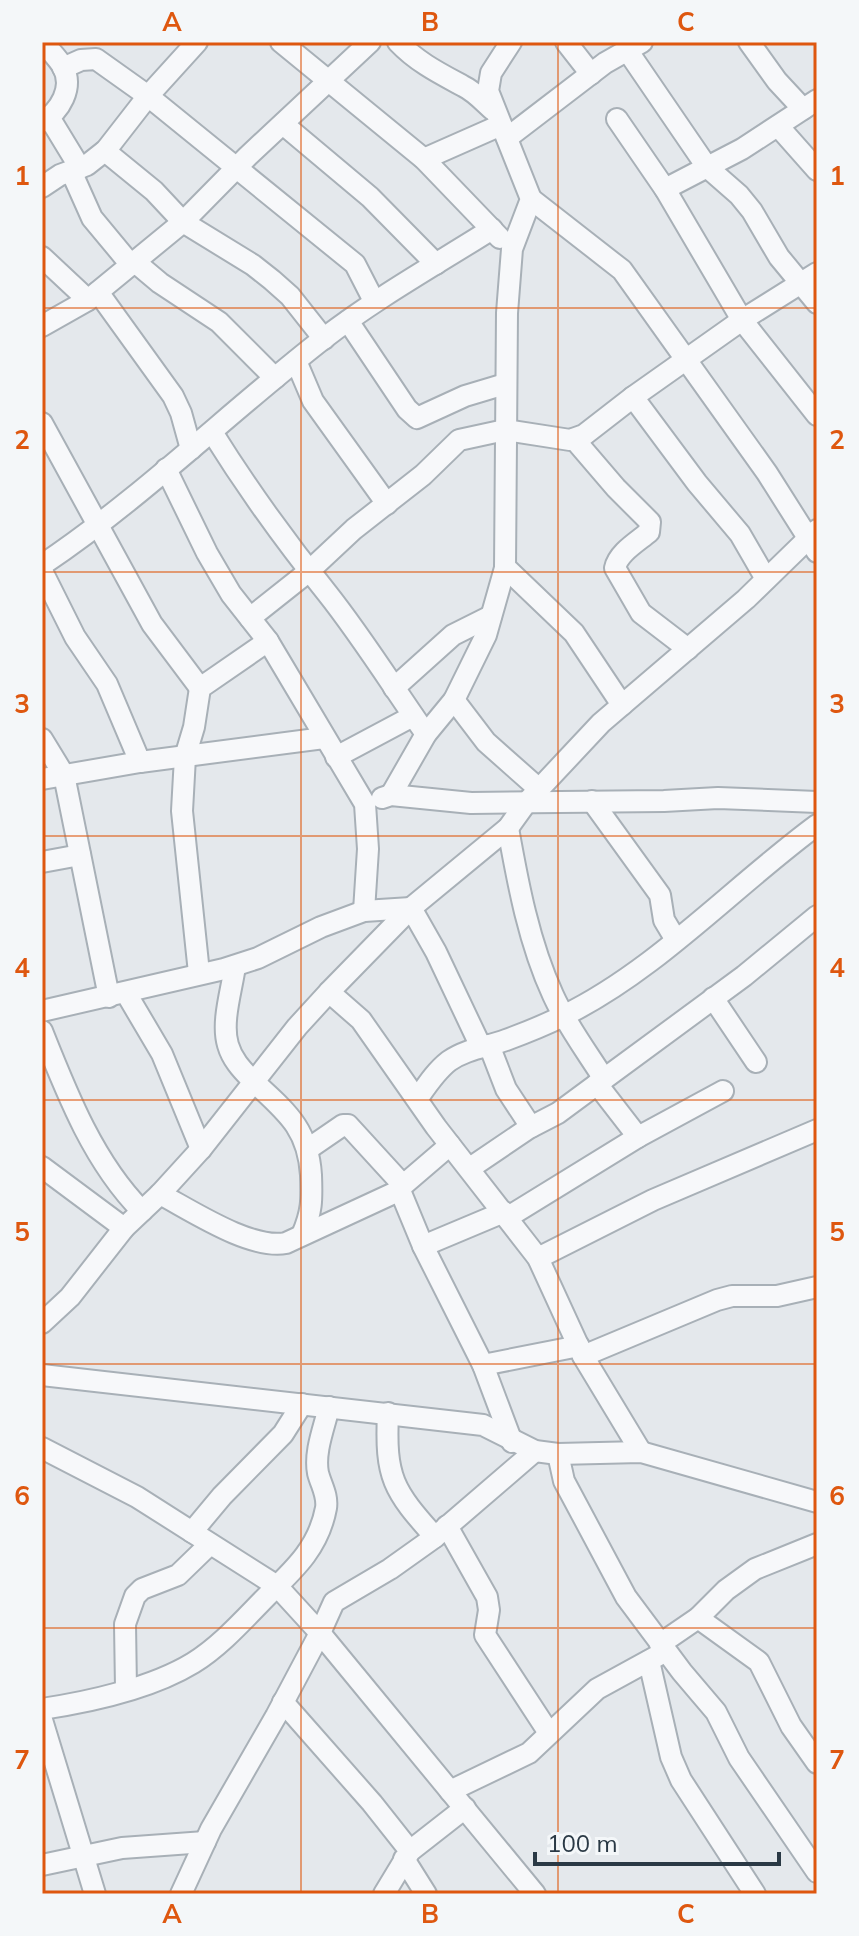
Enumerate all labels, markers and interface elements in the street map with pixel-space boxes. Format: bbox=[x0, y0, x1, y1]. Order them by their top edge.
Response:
text: A bbox=[162, 5, 182, 38]
text: B bbox=[421, 5, 439, 38]
text: C bbox=[677, 5, 695, 38]
text: 1 bbox=[14, 159, 30, 192]
text: 1 bbox=[829, 159, 845, 192]
text: 2 bbox=[14, 423, 30, 456]
text: 2 bbox=[829, 423, 845, 456]
text: 3 bbox=[14, 687, 30, 720]
text: 3 bbox=[829, 687, 845, 720]
text: 4 bbox=[14, 951, 30, 984]
text: 4 bbox=[829, 951, 845, 984]
text: 5 bbox=[14, 1215, 30, 1248]
text: 5 bbox=[829, 1215, 845, 1248]
text: 6 bbox=[14, 1479, 30, 1512]
text: 6 bbox=[829, 1479, 845, 1512]
text: 7 bbox=[14, 1743, 30, 1776]
text: 7 bbox=[829, 1743, 845, 1776]
scale bar bbox=[535, 1816, 779, 1866]
text: 100 m bbox=[547, 1828, 618, 1858]
text: A bbox=[162, 1897, 182, 1930]
text: B bbox=[421, 1897, 439, 1930]
text: C bbox=[677, 1897, 695, 1930]

